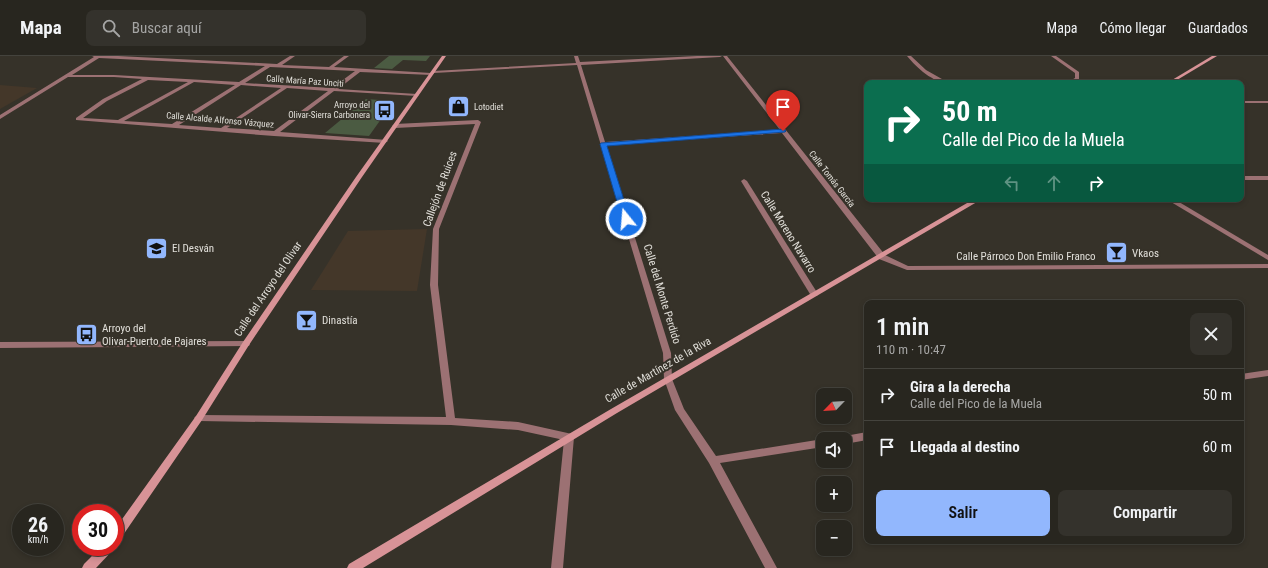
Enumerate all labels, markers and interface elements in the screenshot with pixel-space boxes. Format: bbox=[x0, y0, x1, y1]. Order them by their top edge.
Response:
search box bbox=[86, 10, 366, 46]
text: Mapa bbox=[20, 16, 62, 39]
icon: search bbox=[100, 17, 122, 39]
text: Buscar aquí bbox=[132, 19, 202, 37]
text: Mapa bbox=[1047, 20, 1078, 36]
text: Cómo llegar bbox=[1100, 20, 1166, 36]
text: Guardados bbox=[1188, 20, 1248, 36]
street label: Calle María Paz Unciti bbox=[266, 73, 344, 89]
pin bbox=[766, 90, 800, 131]
shop icon: Lotodiet bbox=[445, 94, 471, 120]
text: 50 m bbox=[942, 95, 998, 128]
icon: arrive bbox=[772, 96, 794, 118]
icon: right bbox=[876, 96, 928, 148]
bus stop icon: Arroyo del Olivar-Sierra Carbonera bbox=[372, 97, 398, 123]
place label: Arroyo del Olivar-Sierra Carbonera bbox=[288, 100, 370, 120]
place label: Lotodiet bbox=[474, 102, 504, 112]
street label: Calle Alcalde Alfonso Vázquez bbox=[166, 110, 274, 130]
text: Calle del Pico de la Muela bbox=[942, 129, 1125, 150]
street label: Callejón de Ruices bbox=[420, 149, 460, 229]
street label: Calle Tomás García bbox=[807, 149, 857, 209]
icon: left bbox=[1001, 172, 1023, 194]
icon: ahead bbox=[1043, 172, 1065, 194]
icon: right bbox=[1085, 172, 1107, 194]
street label: Calle Moreno Navarro bbox=[758, 189, 819, 276]
position arrow bbox=[605, 198, 647, 240]
school or university icon: El Desván bbox=[143, 235, 169, 261]
street label: Calle del Arroyo del Olivar bbox=[231, 239, 305, 339]
bar icon: Vkaos bbox=[1103, 240, 1129, 266]
place label: El Desván bbox=[172, 242, 214, 255]
street label: Calle del Monte Perdido bbox=[641, 243, 683, 346]
place label: Vkaos bbox=[1132, 247, 1159, 260]
street label: Calle Párroco Don Emilio Franco bbox=[956, 250, 1096, 263]
bar icon: Dinastía bbox=[293, 307, 319, 333]
text: 1 min bbox=[876, 313, 929, 341]
button: close bbox=[1190, 313, 1232, 355]
place label: Dinastía bbox=[322, 314, 358, 327]
bus stop icon: Arroyo del Olivar-Puerto de Pajares bbox=[73, 321, 99, 347]
place label: Arroyo del Olivar-Puerto de Pajares bbox=[102, 322, 207, 348]
street label: Calle de Martínez de la Riva bbox=[603, 334, 713, 406]
text: 110 m · 10:47 bbox=[876, 342, 946, 357]
text: Gira a la derecha bbox=[910, 378, 1011, 396]
icon: right bbox=[876, 384, 898, 406]
text: 50 m bbox=[1202, 386, 1232, 404]
north arrow bbox=[816, 388, 852, 424]
map controls bbox=[816, 388, 852, 556]
text: Calle del Pico de la Muela bbox=[910, 396, 1042, 411]
button: sound bbox=[816, 432, 852, 468]
icon: arrive bbox=[876, 436, 898, 458]
text: Llegada al destino bbox=[910, 438, 1020, 456]
text: 60 m bbox=[1202, 438, 1232, 456]
button: + bbox=[816, 476, 852, 512]
button: Salir bbox=[876, 490, 1050, 536]
button: Compartir bbox=[1058, 490, 1232, 536]
speed limit sign: 30 bbox=[72, 504, 124, 556]
text: 26 bbox=[28, 513, 48, 537]
button: − bbox=[816, 520, 852, 556]
text: km/h bbox=[28, 534, 48, 545]

